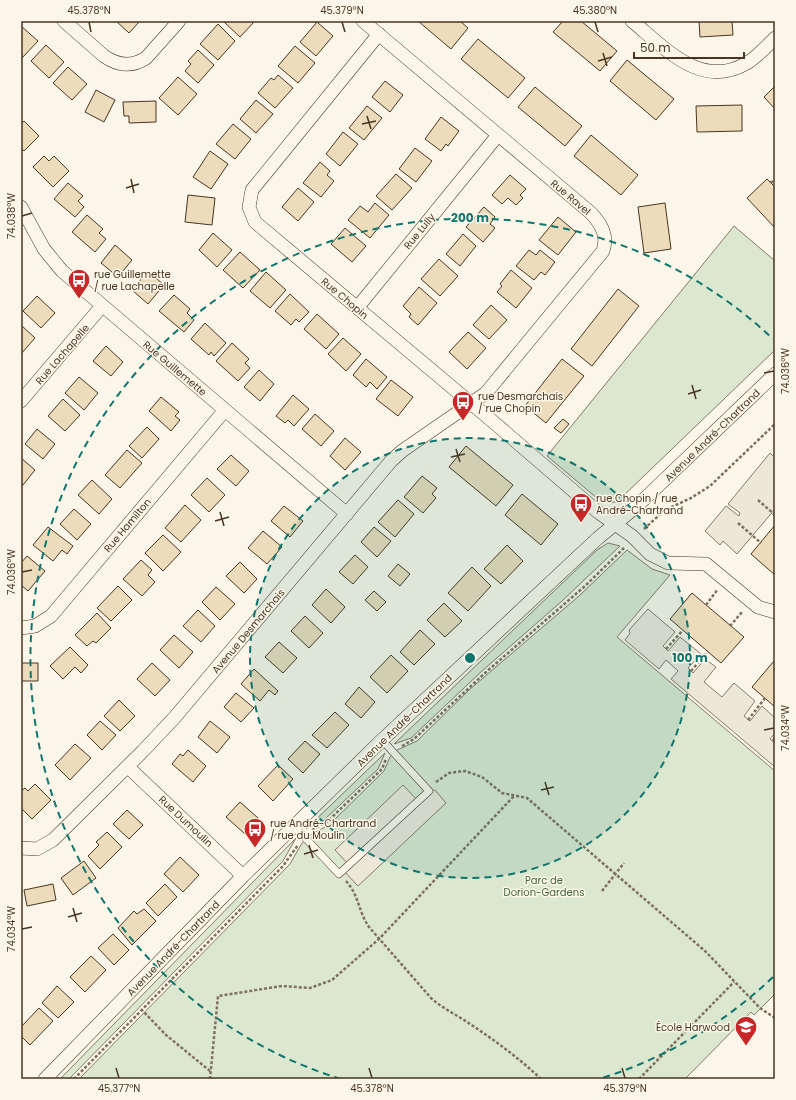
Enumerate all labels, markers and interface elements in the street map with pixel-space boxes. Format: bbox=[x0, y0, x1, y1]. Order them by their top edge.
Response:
text: 45.378°N bbox=[67, 3, 111, 18]
text: 45.379°N bbox=[320, 3, 364, 18]
text: 45.380°N bbox=[573, 3, 617, 18]
scale bar bbox=[634, 34, 744, 60]
text: 50 m bbox=[640, 39, 671, 56]
street label: Rue Ravel bbox=[547, 176, 594, 219]
text: 74.038°W bbox=[4, 193, 19, 239]
text: 200 m bbox=[451, 209, 489, 226]
street label: Rue Lully bbox=[400, 210, 439, 253]
bus stop icon: rue Guillemette / rue Lachapelle bbox=[66, 267, 92, 300]
place label: rue Guillemette / rue Lachapelle bbox=[94, 267, 175, 294]
street label: Rue Chopin bbox=[318, 274, 372, 323]
street label: Rue Lachapelle bbox=[32, 321, 93, 388]
street label: Rue Guillemette bbox=[140, 337, 210, 400]
text: 74.036°W bbox=[778, 348, 793, 394]
street label: Avenue André-Chartrand bbox=[661, 386, 763, 485]
bus stop icon: rue Desmarchais / rue Chopin bbox=[450, 389, 476, 422]
place label: rue Desmarchais / rue Chopin bbox=[478, 389, 563, 416]
bus stop icon: rue Chopin / rue André-Chartrand bbox=[568, 491, 594, 524]
place label: rue Chopin / rue André-Chartrand bbox=[596, 491, 683, 518]
street label: Rue Hamilton bbox=[100, 495, 155, 556]
text: 74.036°W bbox=[4, 549, 19, 595]
street label: Avenue Desmarchais bbox=[208, 586, 288, 677]
text: 100 m bbox=[672, 649, 708, 666]
centre of rings bbox=[463, 651, 477, 665]
street label: Avenue André-Chartrand bbox=[353, 671, 455, 770]
text: 74.034°W bbox=[778, 705, 793, 751]
street label: Rue Dumoulin bbox=[155, 792, 216, 850]
bus stop icon: rue André-Chartrand / rue du Moulin bbox=[242, 816, 268, 849]
place label: rue André-Chartrand / rue du Moulin bbox=[270, 816, 376, 843]
park label: Parc de Dorion-Gardens bbox=[504, 873, 584, 900]
street label: Avenue André-Chartrand bbox=[124, 897, 223, 999]
text: 74.034°W bbox=[4, 906, 19, 952]
school or university icon: École Harwood bbox=[733, 1014, 759, 1047]
place label: École Harwood bbox=[656, 1020, 730, 1035]
text: 45.377°N bbox=[98, 1081, 140, 1096]
text: 45.378°N bbox=[350, 1081, 394, 1096]
text: 45.379°N bbox=[603, 1081, 647, 1096]

